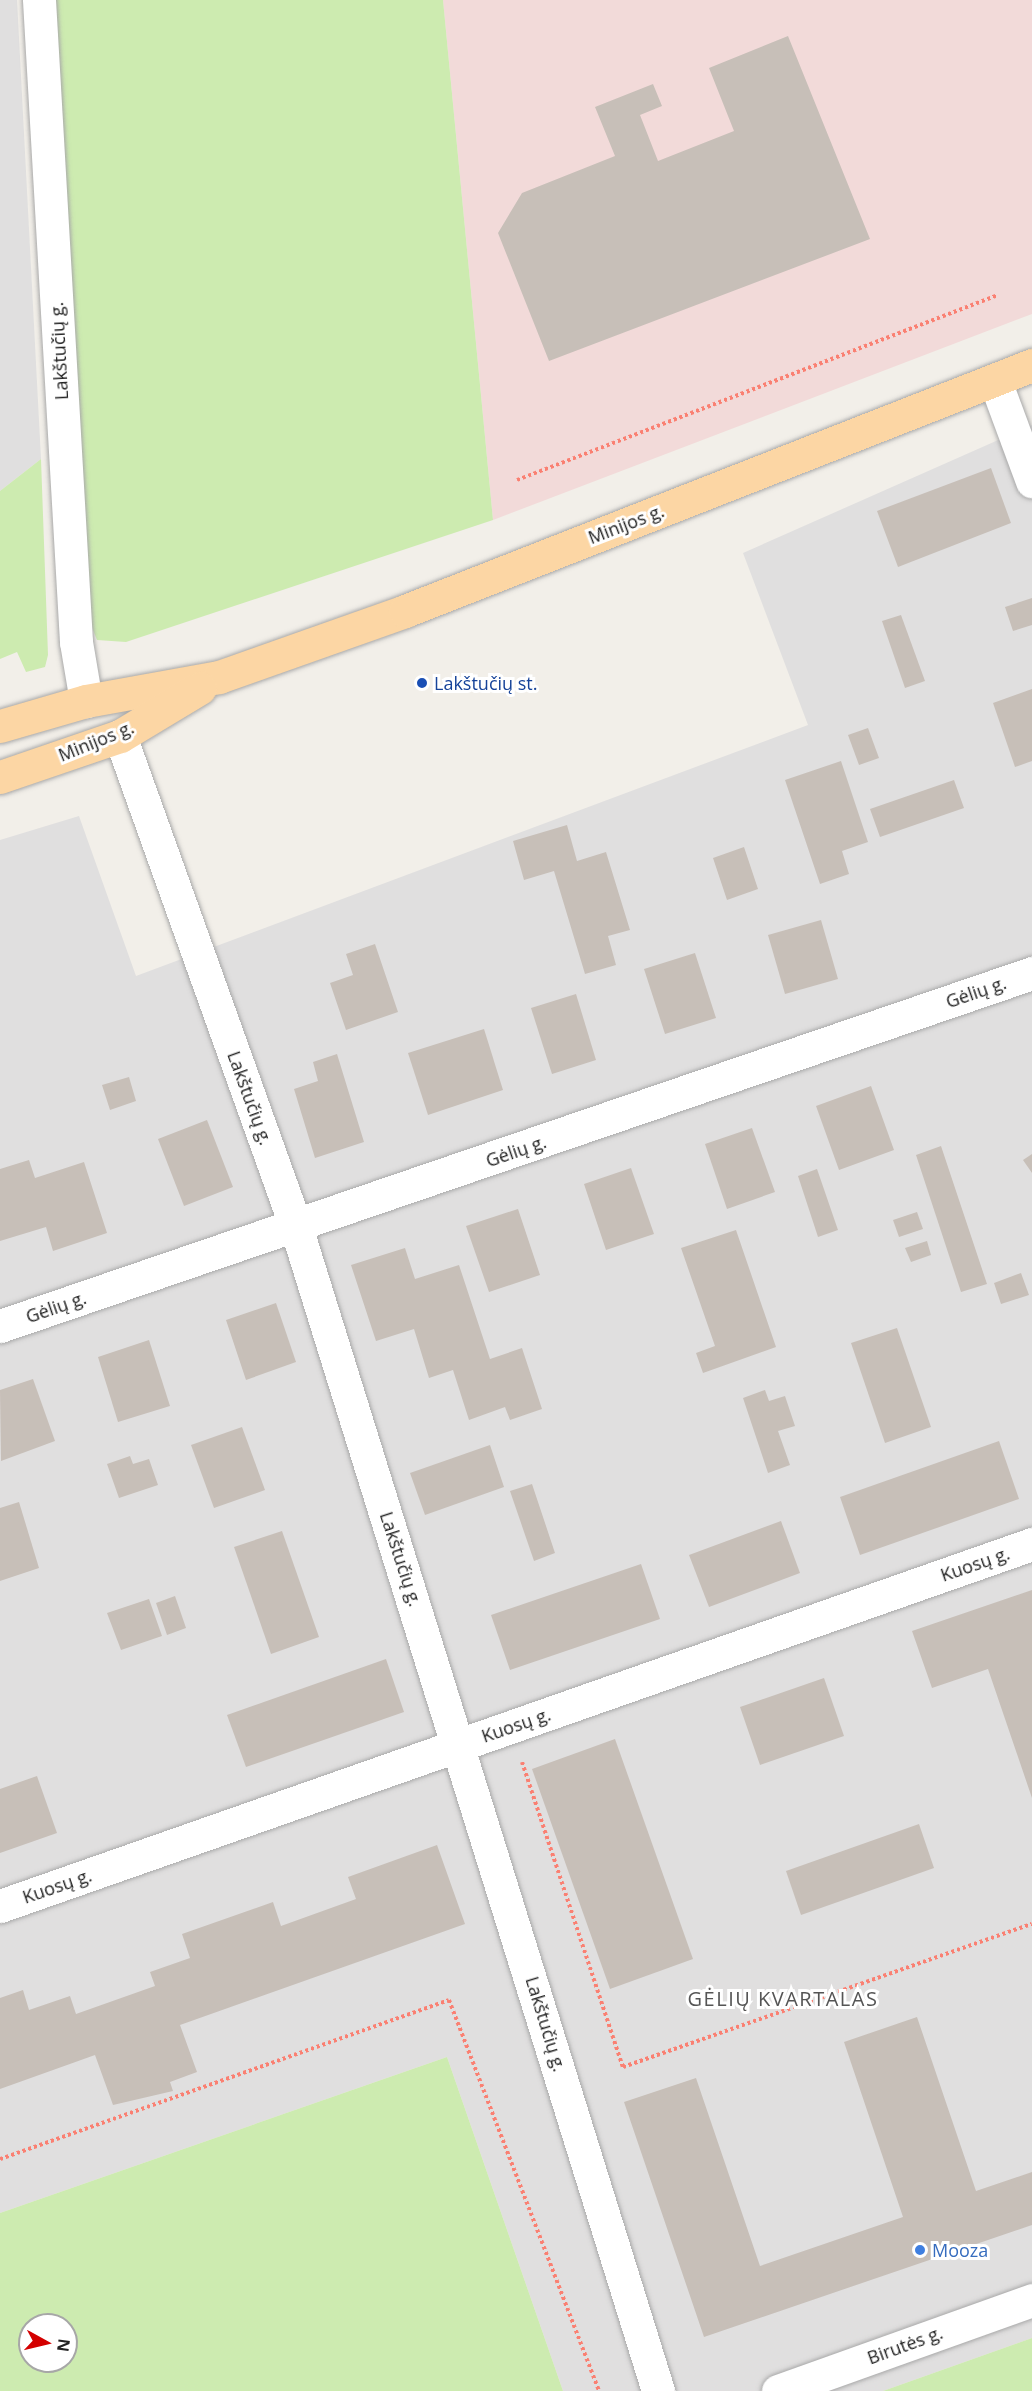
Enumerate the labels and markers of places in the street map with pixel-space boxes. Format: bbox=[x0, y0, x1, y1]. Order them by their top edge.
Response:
place label: Lakštučių st. bbox=[434, 672, 537, 694]
marker: Lakštučių st. bbox=[415, 676, 429, 690]
place label: Mooza bbox=[932, 2239, 988, 2261]
marker: Mooza bbox=[913, 2243, 927, 2257]

